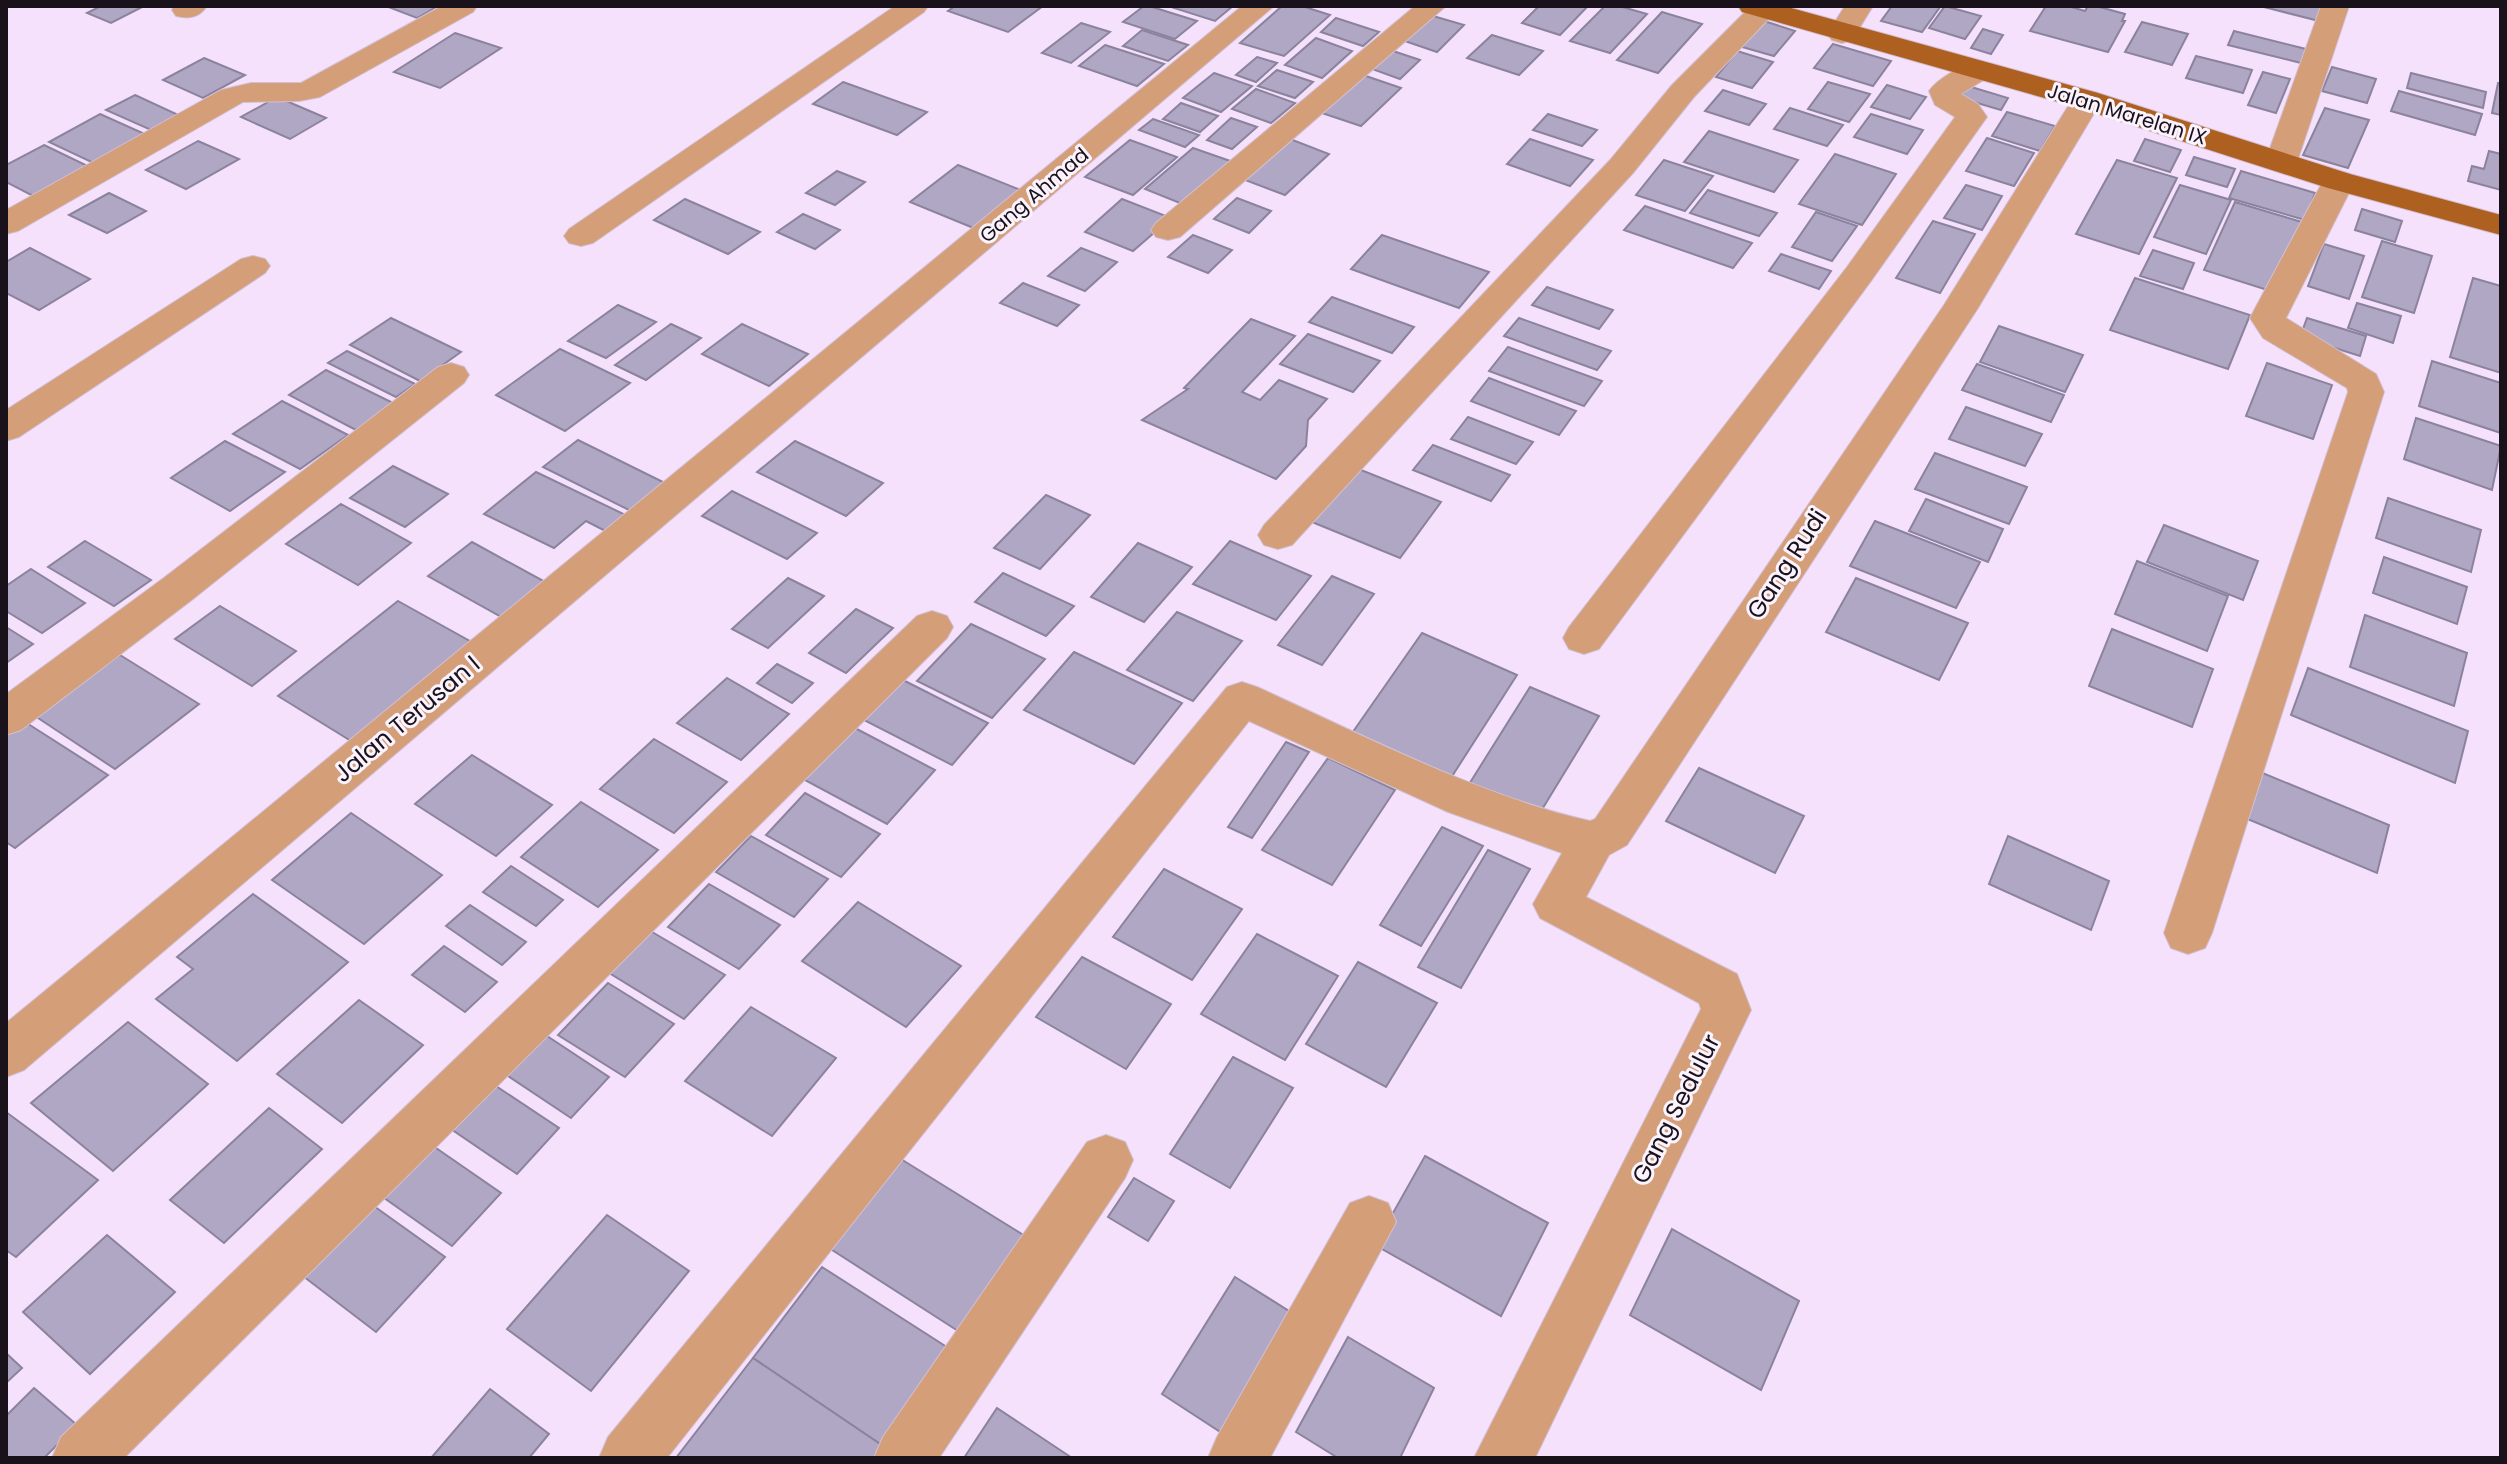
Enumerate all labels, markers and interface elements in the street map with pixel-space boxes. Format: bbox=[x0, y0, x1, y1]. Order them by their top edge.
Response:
street label: Jalan Marelan IX bbox=[2044, 76, 2210, 152]
street label: Gang Ahmad bbox=[973, 141, 1095, 249]
street label: Gang Rudi bbox=[1739, 502, 1834, 625]
street label: Jalan Terusan I bbox=[327, 648, 487, 790]
street label: Gang Sedulur bbox=[1624, 1028, 1727, 1189]

